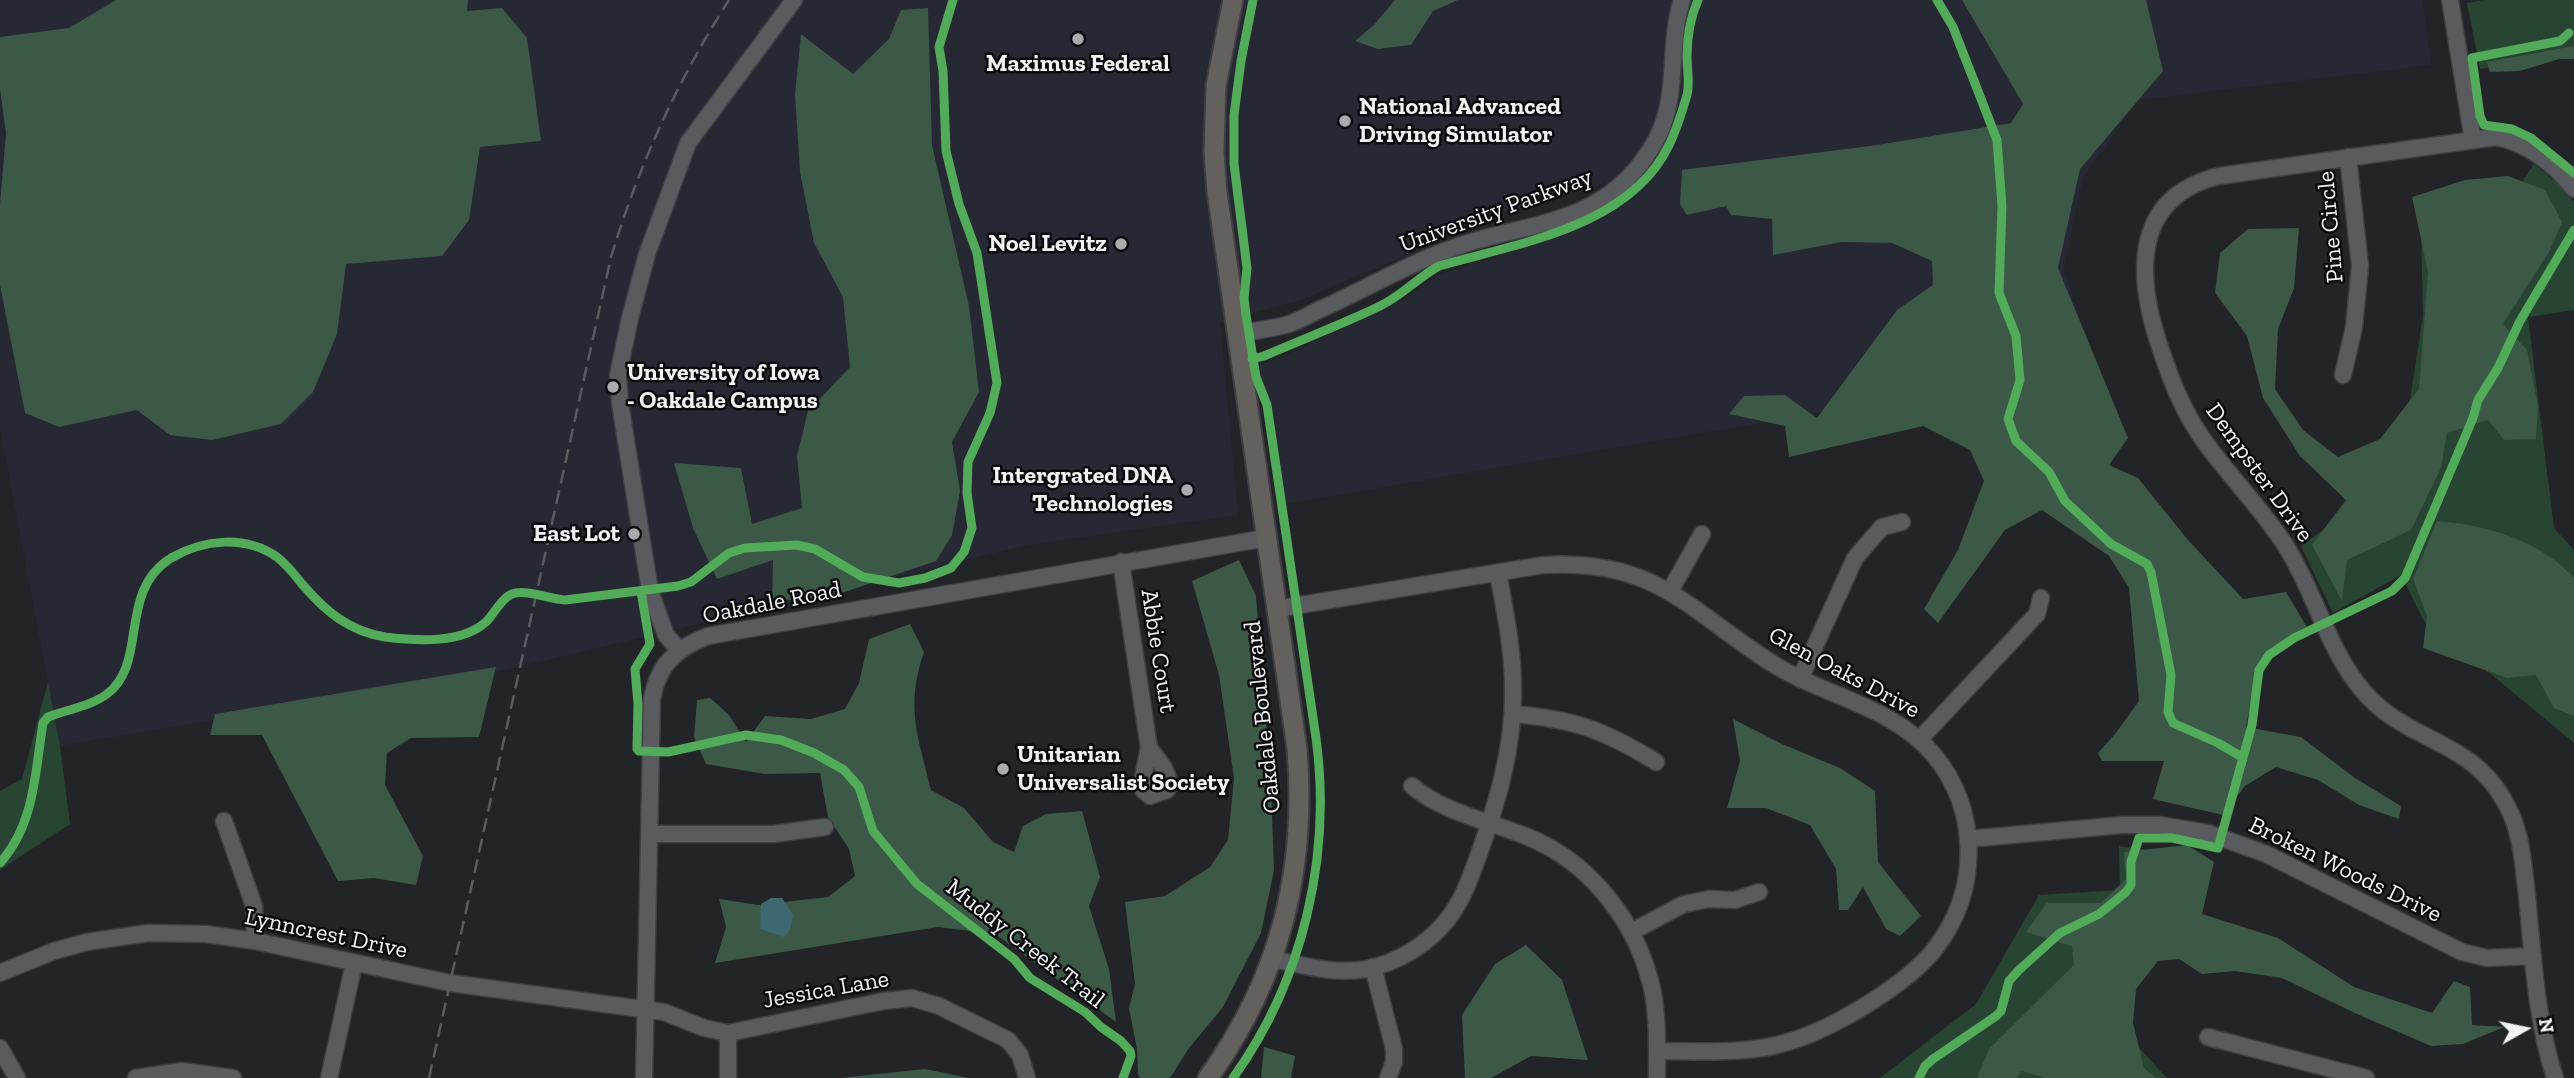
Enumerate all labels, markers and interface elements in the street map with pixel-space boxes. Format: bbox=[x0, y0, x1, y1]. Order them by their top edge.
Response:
marker: Maximus Federal bbox=[1070, 31, 1086, 47]
place label: Maximus Federal bbox=[986, 50, 1170, 78]
place label: National Advanced Driving Simulator bbox=[1359, 93, 1561, 149]
marker: National Advanced Driving Simulator bbox=[1337, 113, 1353, 129]
street label: University Parkway bbox=[1396, 163, 1596, 259]
street label: Pine Circle bbox=[2312, 170, 2350, 284]
place label: Noel Levitz bbox=[988, 230, 1107, 258]
marker: Noel Levitz bbox=[1113, 236, 1129, 252]
place label: University of Iowa - Oakdale Campus bbox=[627, 359, 820, 415]
marker: University of Iowa - Oakdale Campus bbox=[605, 379, 621, 395]
street label: Dempster Drive bbox=[2199, 398, 2319, 548]
place label: Intergrated DNA Technologies bbox=[993, 462, 1173, 518]
marker: Intergrated DNA Technologies bbox=[1179, 482, 1195, 498]
place label: East Lot bbox=[533, 520, 620, 548]
marker: East Lot bbox=[626, 526, 642, 542]
street label: Oakdale Road bbox=[700, 575, 844, 631]
street label: Abbie Court bbox=[1134, 587, 1182, 715]
street label: Oakdale Boulevard bbox=[1239, 619, 1287, 815]
street label: Glen Oaks Drive bbox=[1763, 621, 1925, 725]
place label: Unitarian Universalist Society bbox=[1017, 741, 1229, 797]
marker: Unitarian Universalist Society bbox=[995, 761, 1011, 777]
street label: Broken Woods Drive bbox=[2244, 811, 2446, 929]
street label: Muddy Creek Trail bbox=[940, 873, 1110, 1015]
street label: Lynncrest Drive bbox=[242, 903, 410, 965]
street label: Jessica Lane bbox=[761, 965, 891, 1015]
north arrow bbox=[2490, 994, 2560, 1064]
text: N bbox=[2534, 1017, 2559, 1035]

